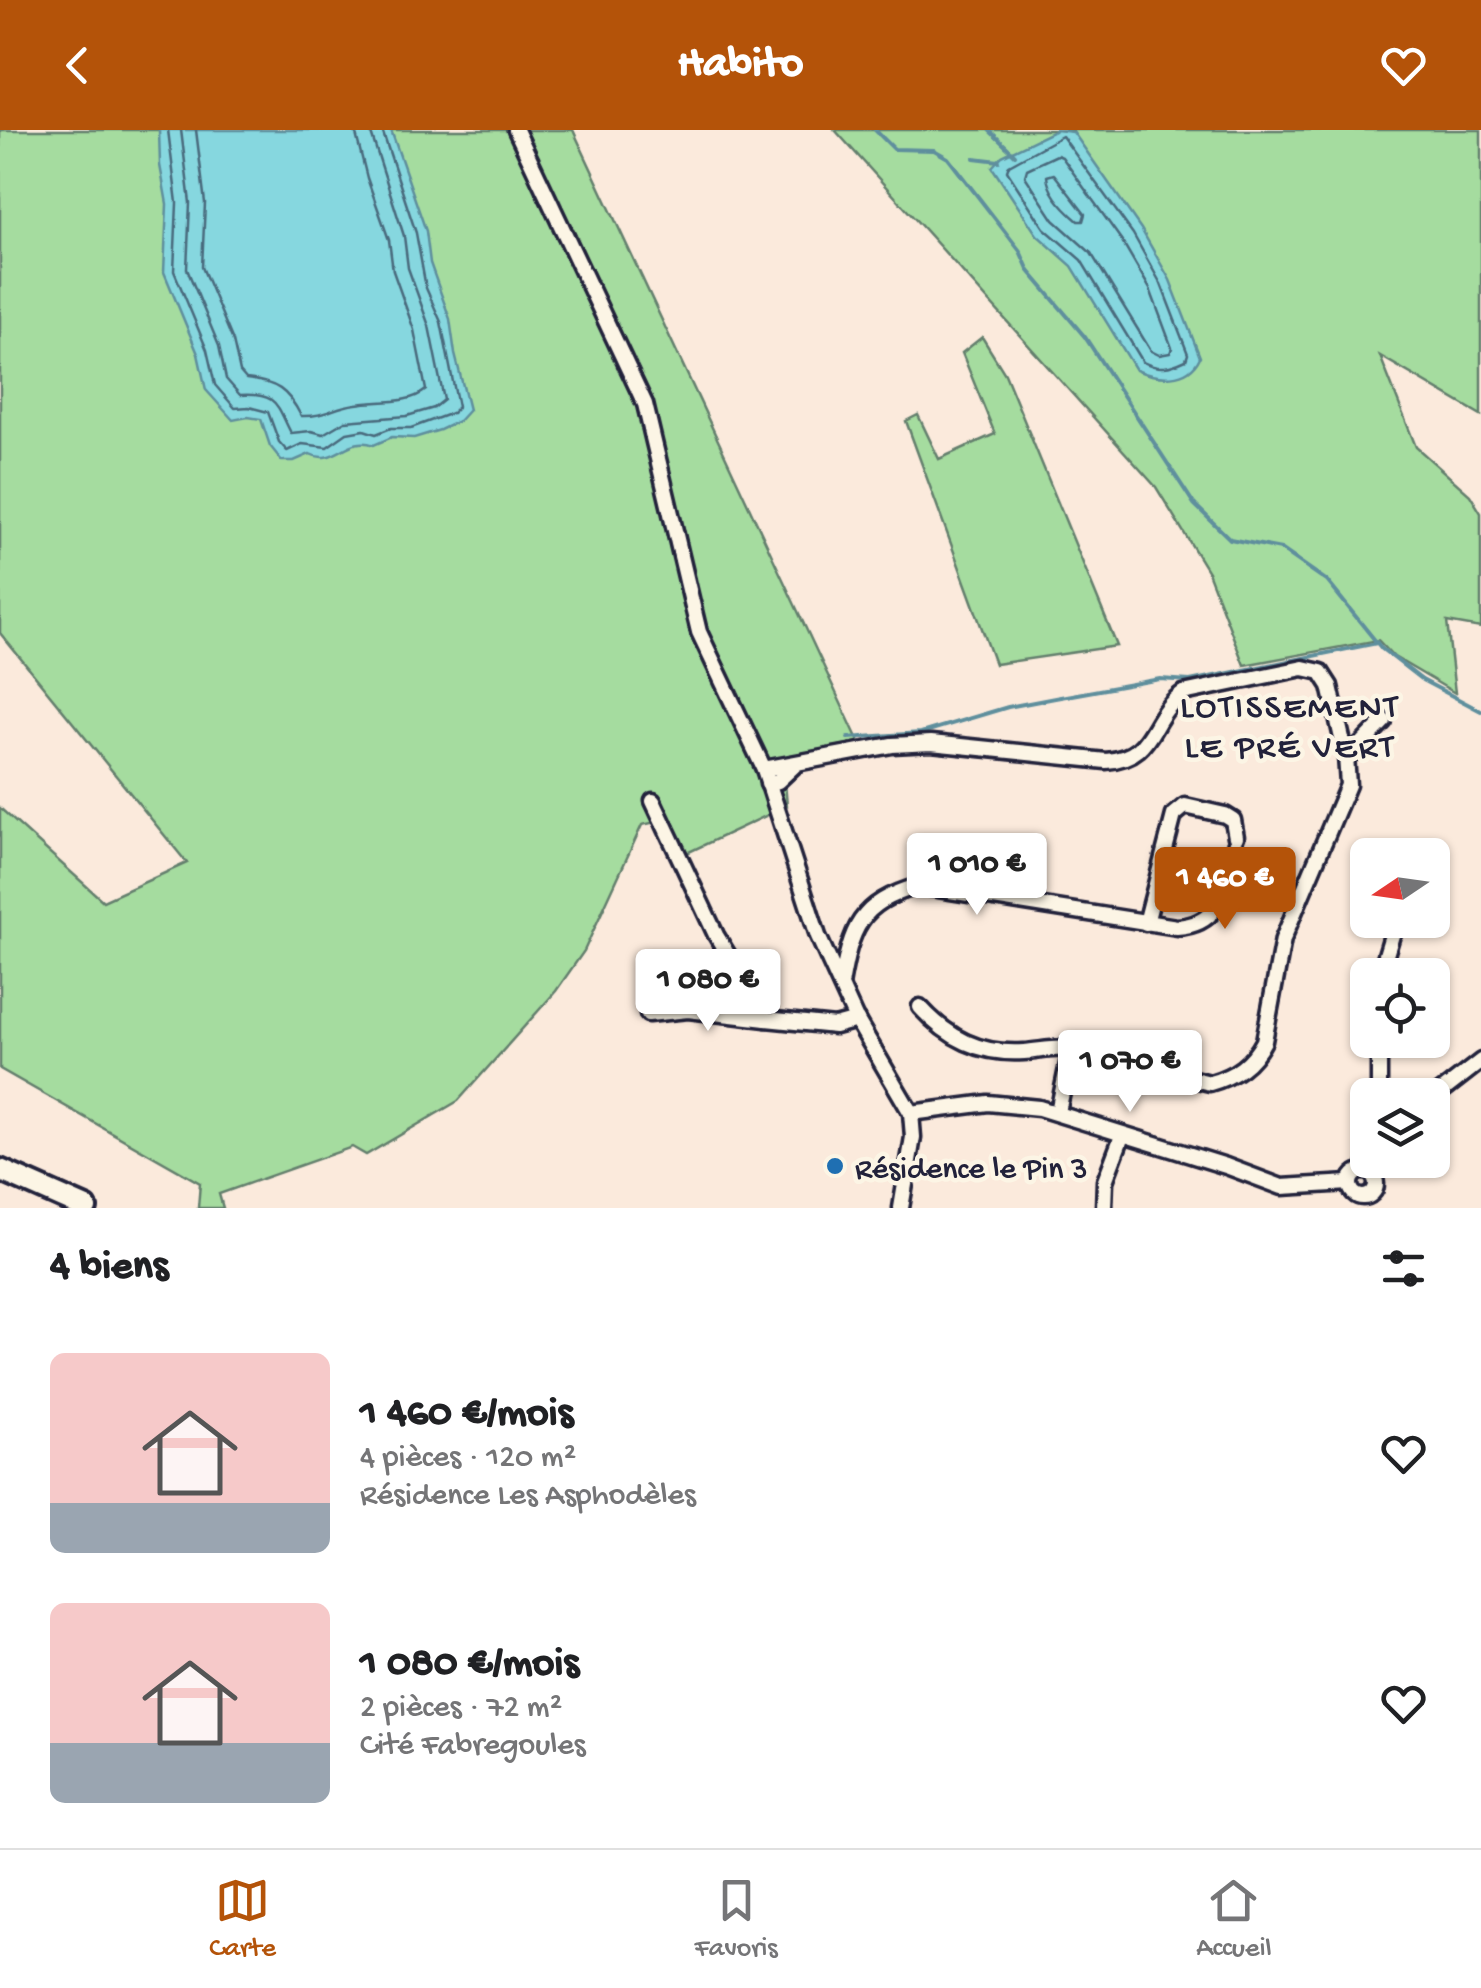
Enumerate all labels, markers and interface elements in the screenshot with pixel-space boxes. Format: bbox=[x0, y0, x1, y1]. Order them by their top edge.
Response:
icon: back bbox=[50, 38, 105, 93]
icon: heart bbox=[1376, 38, 1431, 93]
text: Habito bbox=[678, 39, 803, 92]
district label: LOTISSEMENT LE PRÉ VERT bbox=[1180, 689, 1400, 770]
pin: 1 010 € bbox=[885, 833, 1069, 918]
north arrow bbox=[1350, 838, 1450, 938]
map controls bbox=[1350, 838, 1450, 1178]
text: 1 010 € bbox=[929, 846, 1025, 884]
pin: 1 460 € bbox=[1133, 847, 1317, 932]
text: 1 460 € bbox=[1177, 860, 1273, 898]
pin: 1 080 € bbox=[616, 949, 800, 1034]
button: locate bbox=[1350, 958, 1450, 1058]
text: 1 080 € bbox=[658, 962, 759, 1000]
pin: 1 070 € bbox=[1038, 1030, 1222, 1115]
text: 1 070 € bbox=[1080, 1043, 1180, 1081]
button: layers bbox=[1350, 1078, 1450, 1178]
place label: Résidence le Pin 3 bbox=[855, 1152, 1088, 1190]
marker: Résidence le Pin 3 bbox=[824, 1155, 846, 1177]
icon: filters bbox=[1376, 1241, 1431, 1296]
text: 4 biens bbox=[50, 1244, 168, 1293]
text: 1 460 €/mois bbox=[360, 1391, 573, 1440]
icon: home bbox=[130, 1393, 250, 1513]
icon: heart bbox=[1376, 1426, 1431, 1481]
text: 4 pièces · 120 m² bbox=[360, 1440, 576, 1478]
text: Résidence Les Asphodèles bbox=[360, 1478, 696, 1516]
text: 1 080 €/mois bbox=[360, 1641, 579, 1690]
icon: home bbox=[130, 1643, 250, 1763]
icon: heart bbox=[1376, 1676, 1431, 1731]
text: 2 pièces · 72 m² bbox=[360, 1690, 562, 1728]
text: Cité Fabregoules bbox=[360, 1728, 586, 1766]
tab: Carte bbox=[209, 1873, 276, 1966]
tab: Favoris bbox=[695, 1873, 778, 1966]
tab: Accueil bbox=[1196, 1873, 1272, 1966]

